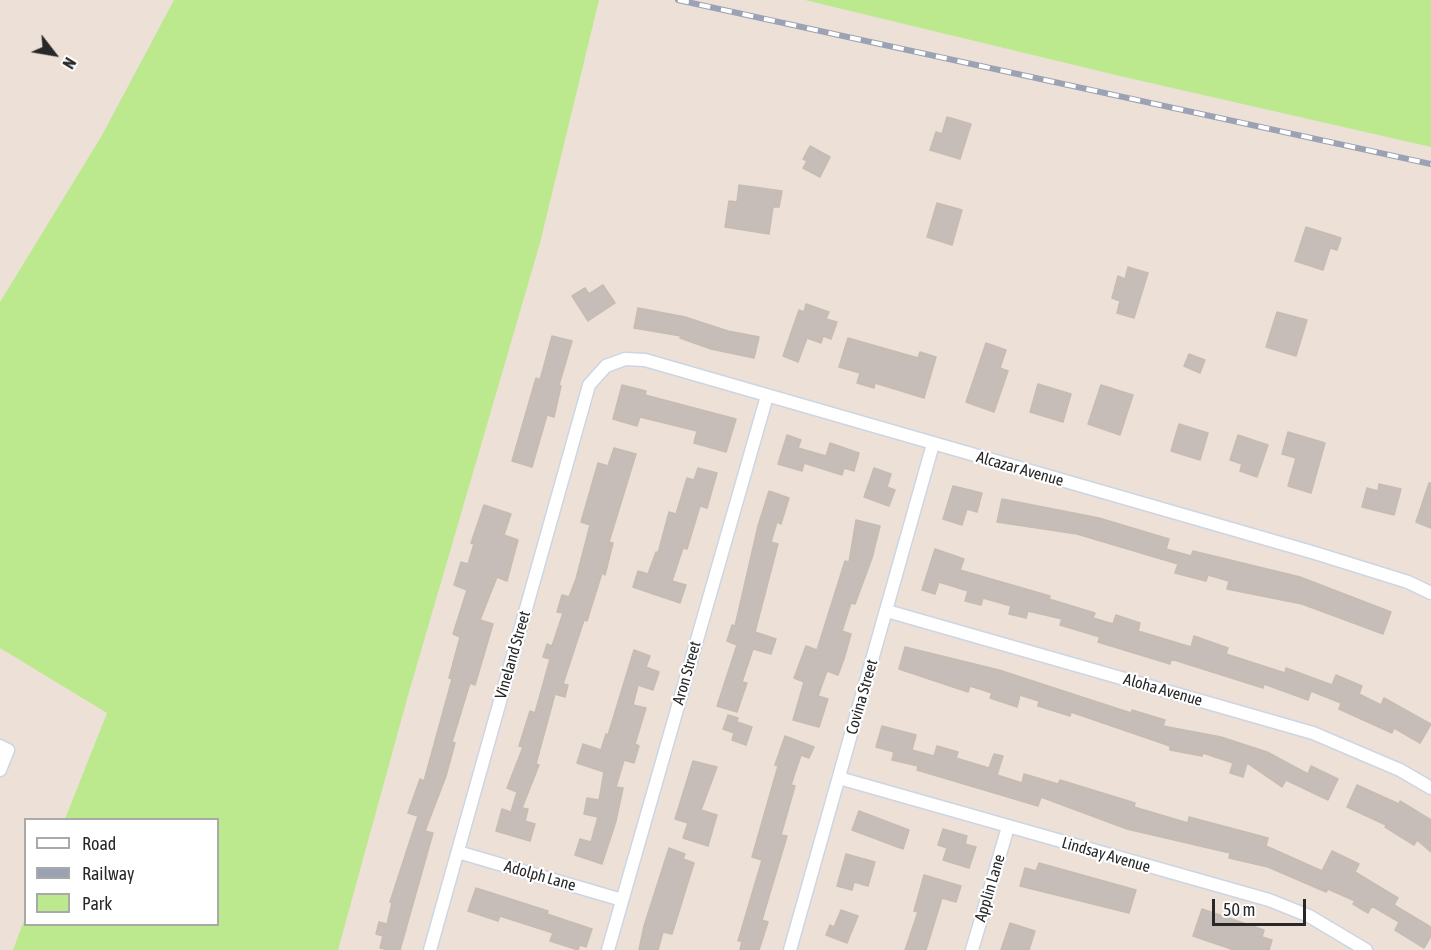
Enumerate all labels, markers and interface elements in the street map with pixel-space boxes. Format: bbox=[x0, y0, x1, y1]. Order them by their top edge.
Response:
north arrow bbox=[24, 24, 84, 84]
text: N bbox=[59, 55, 80, 72]
street label: Alcazar Avenue bbox=[974, 447, 1066, 491]
street label: Vineland Street bbox=[491, 609, 535, 701]
street label: Aron Street bbox=[669, 639, 705, 707]
street label: Covina Street bbox=[842, 657, 882, 737]
street label: Aloha Avenue bbox=[1121, 670, 1205, 710]
legend bbox=[24, 818, 219, 926]
text: Road bbox=[82, 833, 116, 854]
street label: Lindsay Avenue bbox=[1059, 833, 1153, 877]
street label: Applin Lane bbox=[971, 852, 1009, 924]
street label: Adolph Lane bbox=[502, 857, 578, 895]
text: Railway bbox=[82, 863, 134, 884]
scale bar bbox=[1215, 887, 1310, 925]
text: Park bbox=[82, 893, 112, 914]
text: 50 m bbox=[1223, 899, 1255, 920]

